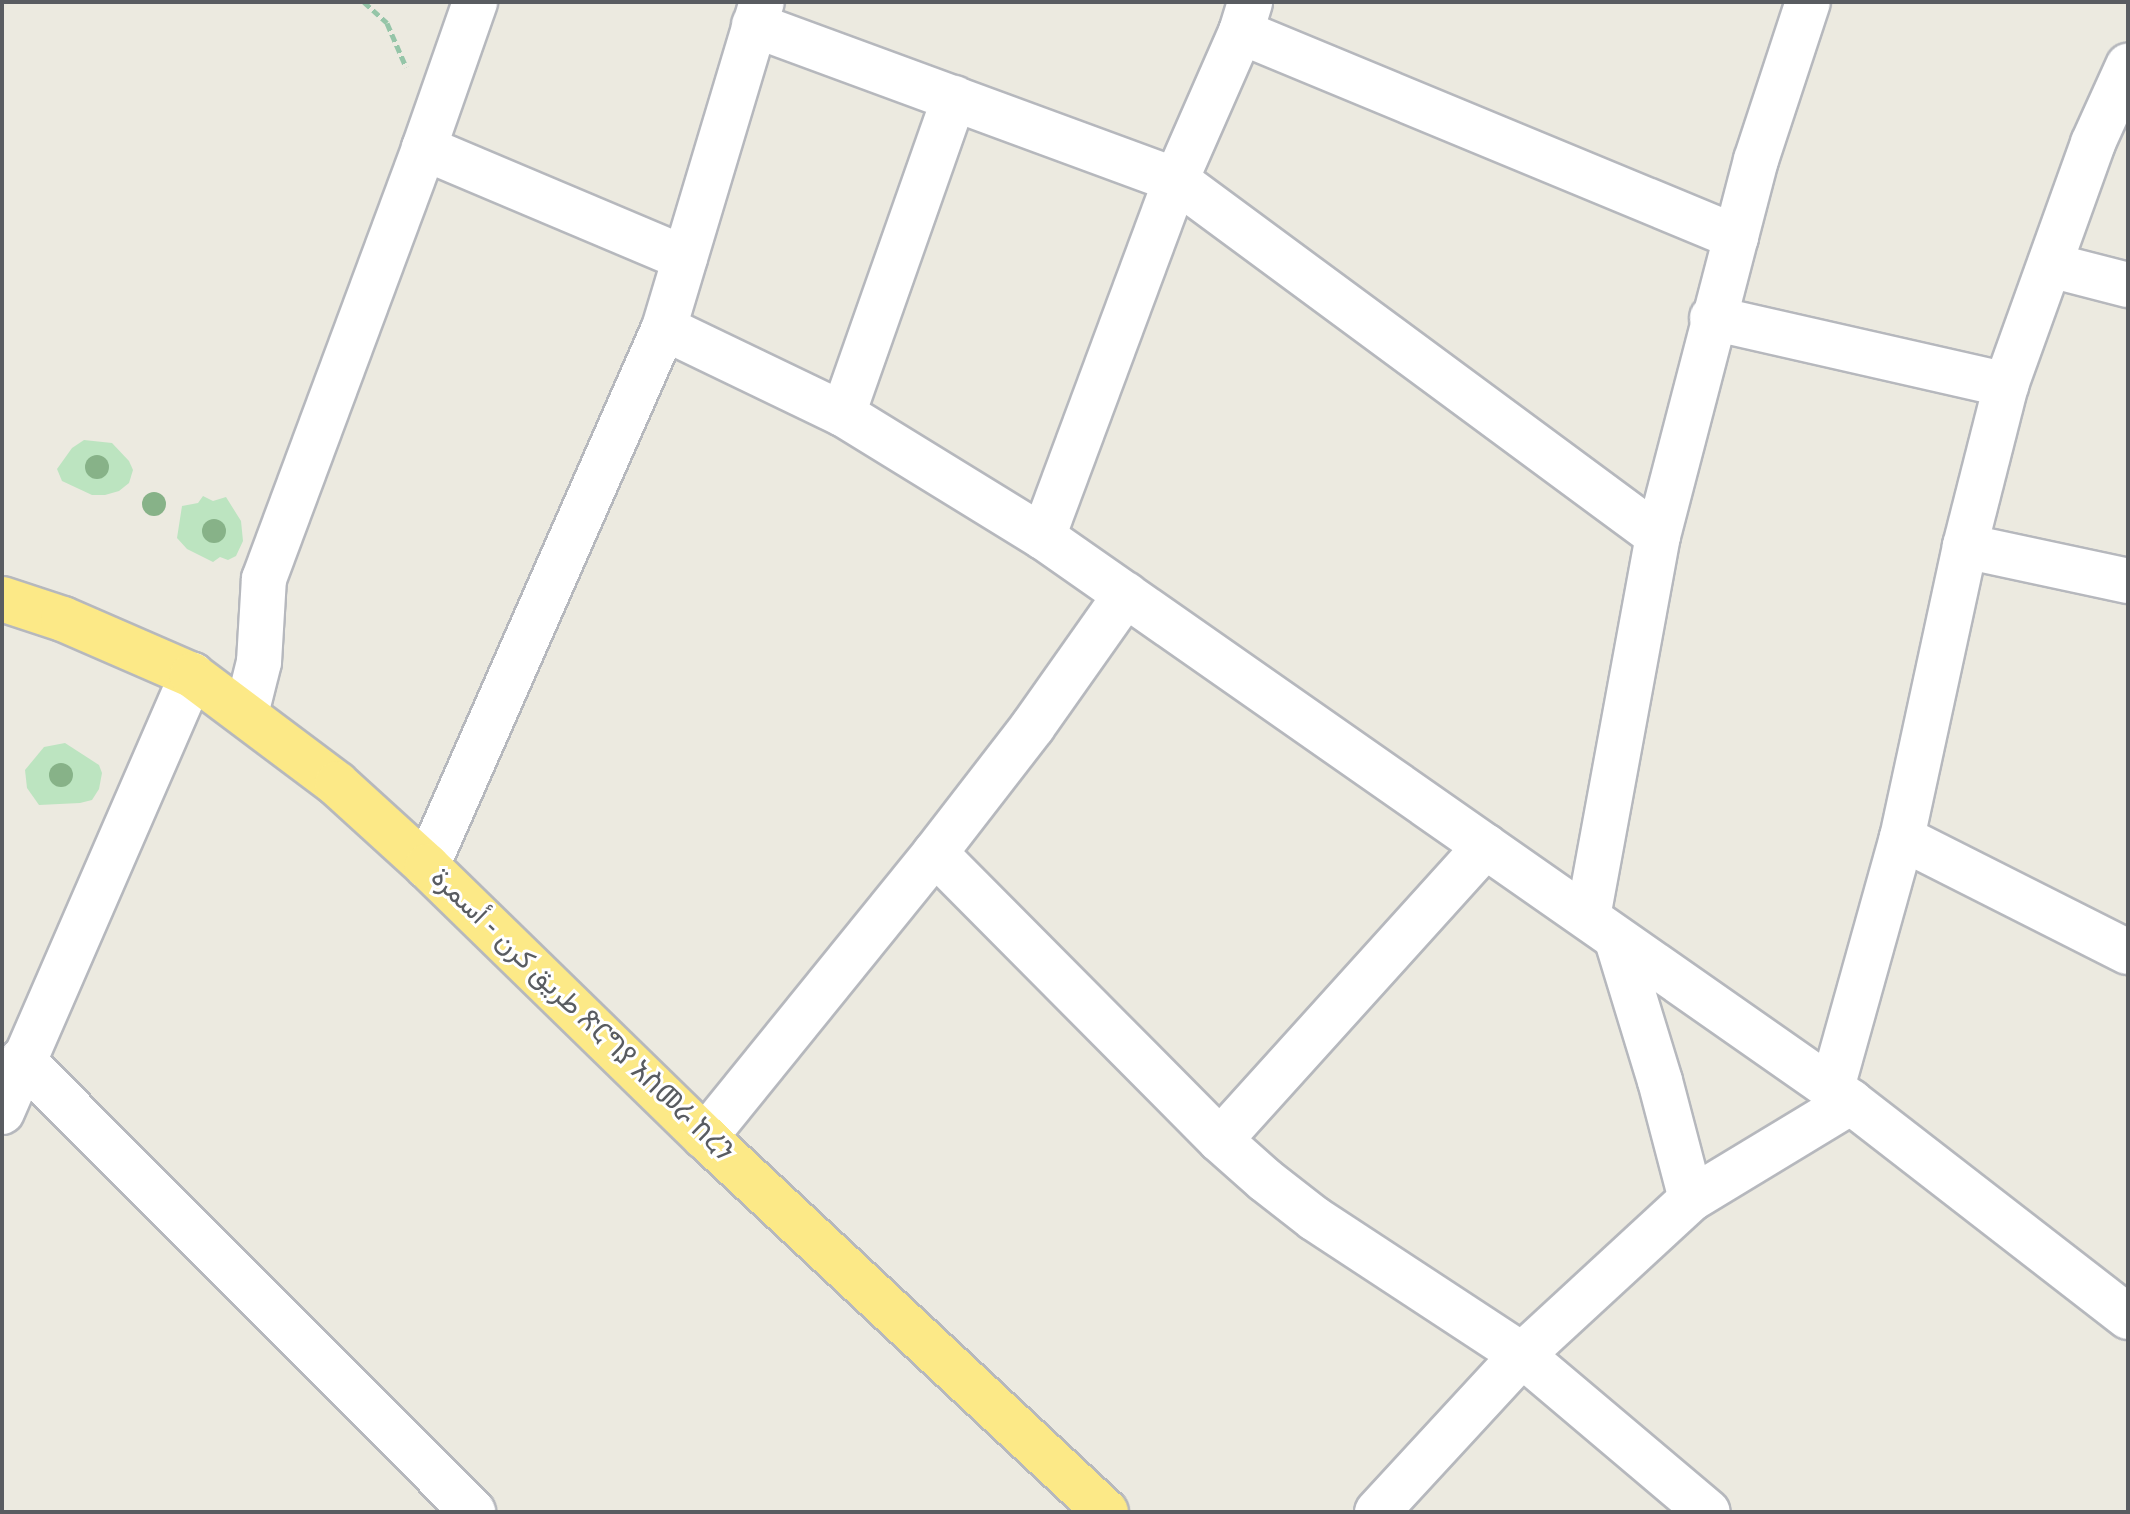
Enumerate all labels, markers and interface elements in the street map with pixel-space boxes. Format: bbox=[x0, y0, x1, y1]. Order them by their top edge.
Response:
street label: طريق كرن - أسمرة ጽርግያ አስመራ ከረን bbox=[423, 862, 739, 1170]

